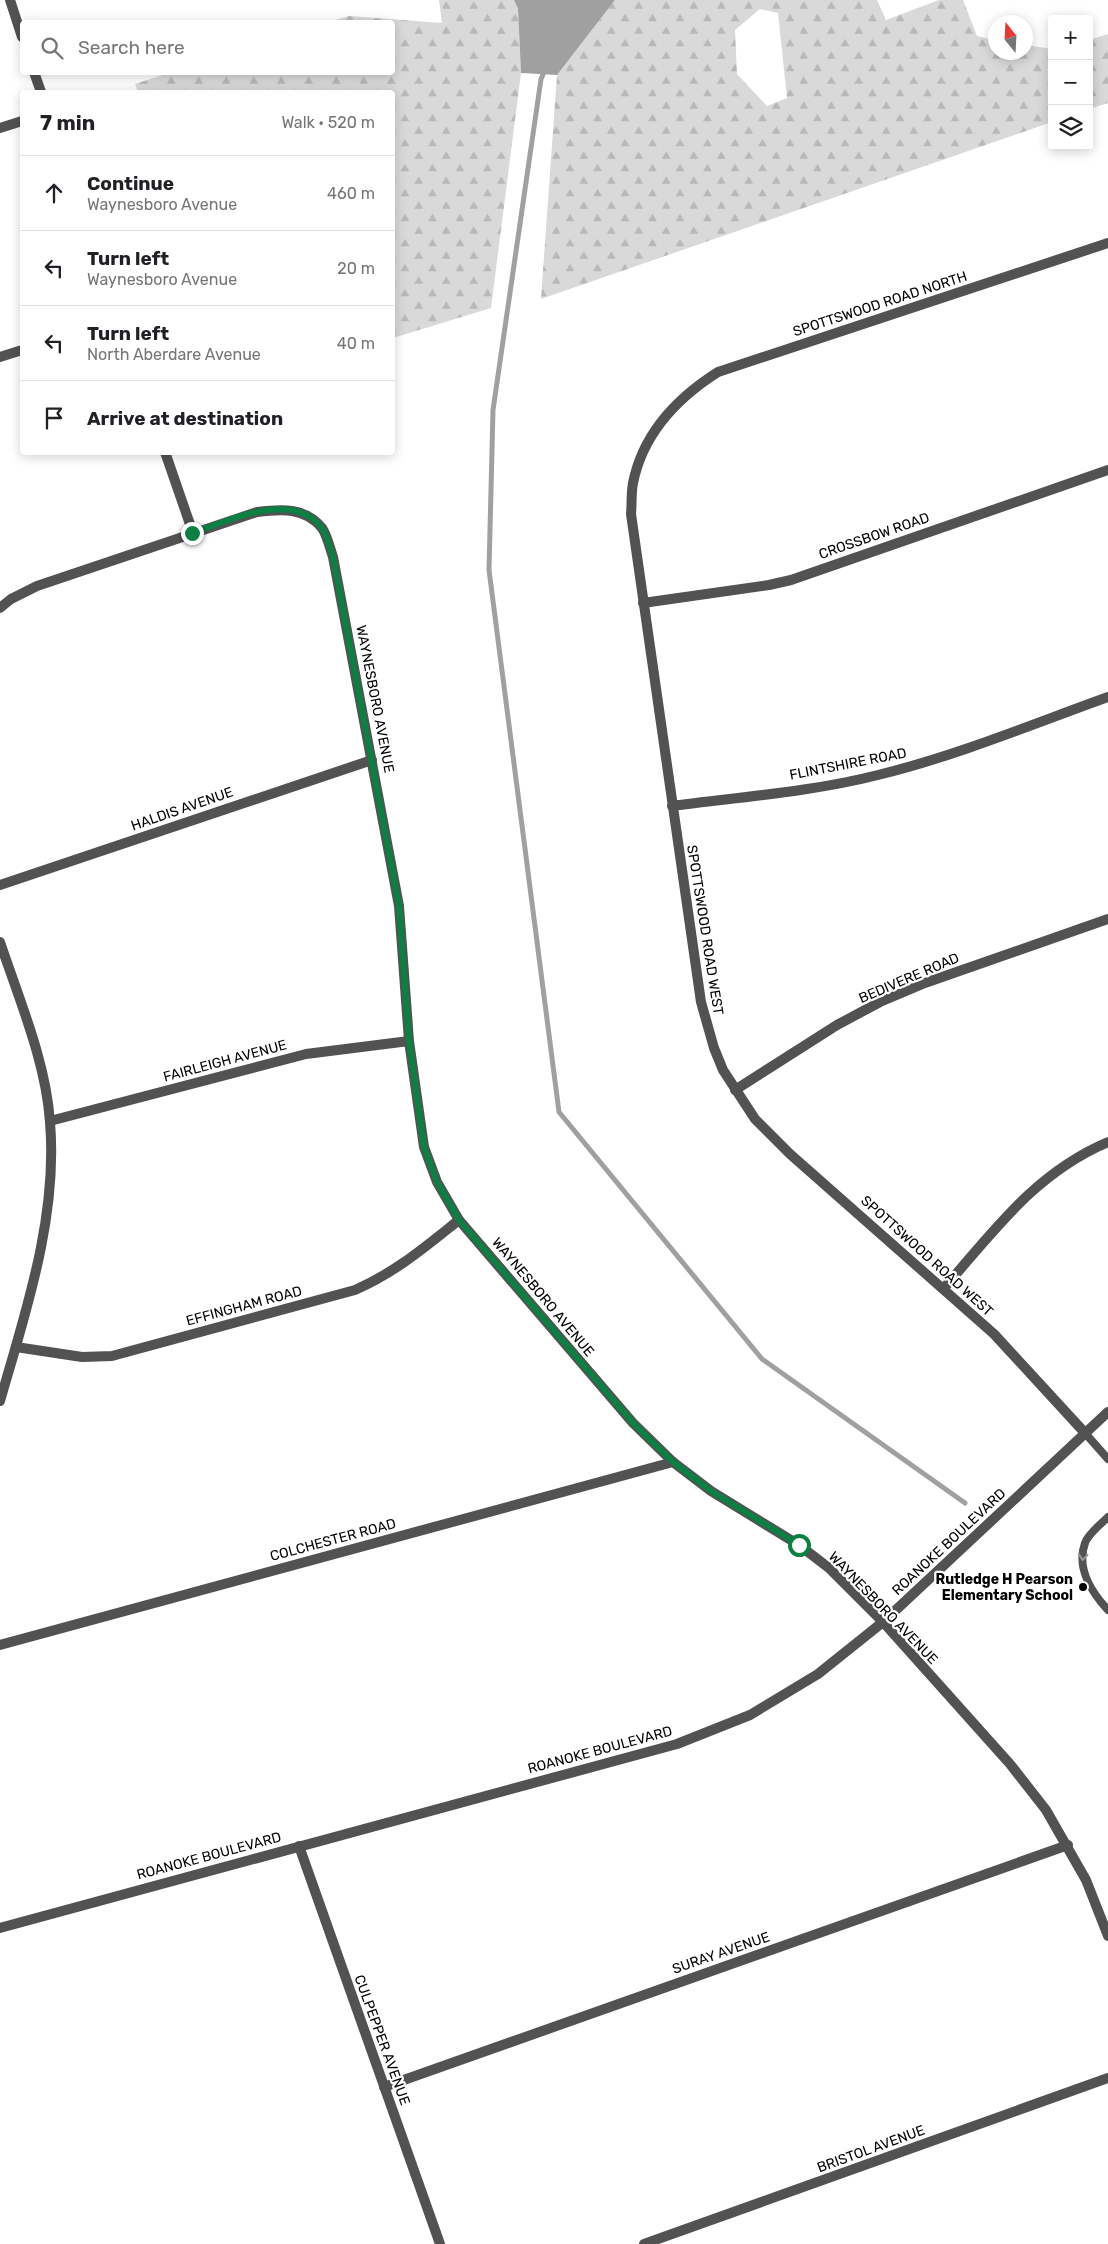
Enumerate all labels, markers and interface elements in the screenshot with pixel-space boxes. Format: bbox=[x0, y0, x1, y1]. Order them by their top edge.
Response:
north arrow bbox=[988, 15, 1033, 60]
map controls bbox=[1048, 15, 1093, 150]
button: + bbox=[1048, 15, 1093, 60]
search box bbox=[20, 20, 395, 75]
icon: search bbox=[38, 34, 66, 62]
text: Search here bbox=[78, 36, 185, 59]
button: − bbox=[1048, 60, 1093, 105]
button: layers bbox=[1048, 105, 1093, 150]
text: 7 min bbox=[40, 110, 95, 135]
text: Walk · 520 m bbox=[281, 113, 375, 132]
text: Continue bbox=[87, 172, 174, 195]
icon: ahead bbox=[40, 179, 68, 207]
text: 460 m bbox=[327, 184, 375, 203]
text: Waynesboro Avenue bbox=[87, 195, 237, 214]
text: Turn left bbox=[87, 247, 169, 270]
icon: left bbox=[40, 254, 68, 282]
text: 20 m bbox=[337, 259, 375, 278]
street label: SPOTTSWOOD ROAD NORTH bbox=[791, 268, 969, 340]
text: Waynesboro Avenue bbox=[87, 270, 237, 289]
text: Turn left bbox=[87, 322, 169, 345]
icon: left bbox=[40, 329, 68, 357]
text: 40 m bbox=[337, 334, 375, 353]
text: North Aberdare Avenue bbox=[87, 345, 261, 364]
icon: arrive bbox=[40, 404, 68, 432]
text: Arrive at destination bbox=[87, 407, 283, 430]
street label: CROSSBOW ROAD bbox=[816, 509, 932, 563]
route end bbox=[181, 522, 204, 545]
street label: WAYNESBORO AVENUE bbox=[352, 624, 398, 774]
street label: FLINTSHIRE ROAD bbox=[788, 744, 908, 784]
street label: HALDIS AVENUE bbox=[129, 784, 235, 834]
street label: SPOTTSWOOD ROAD WEST bbox=[683, 844, 727, 1016]
street label: BEDIVERE ROAD bbox=[856, 949, 962, 1007]
street label: FAIRLEIGH AVENUE bbox=[161, 1036, 289, 1086]
street label: SPOTTSWOOD ROAD WEST bbox=[857, 1192, 997, 1320]
street label: WAYNESBORO AVENUE bbox=[488, 1234, 598, 1360]
street label: EFFINGHAM ROAD bbox=[184, 1282, 304, 1330]
street label: ROANOKE BOULEVARD bbox=[889, 1485, 1009, 1599]
street label: COLCHESTER ROAD bbox=[268, 1515, 398, 1565]
route start bbox=[788, 1534, 811, 1557]
street label: WAYNESBORO AVENUE bbox=[825, 1548, 941, 1668]
one-way arrow bbox=[1078, 1553, 1089, 1561]
place label: Rutledge H Pearson Elementary School bbox=[935, 1571, 1073, 1604]
marker: Rutledge H Pearson Elementary School bbox=[1077, 1581, 1089, 1593]
street label: ROANOKE BOULEVARD bbox=[526, 1723, 674, 1777]
street label: ROANOKE BOULEVARD bbox=[135, 1829, 283, 1883]
street label: SURAY AVENUE bbox=[670, 1928, 772, 1978]
street label: CULPEPPER AVENUE bbox=[350, 1972, 414, 2108]
street label: BRISTOL AVENUE bbox=[815, 2122, 927, 2176]

